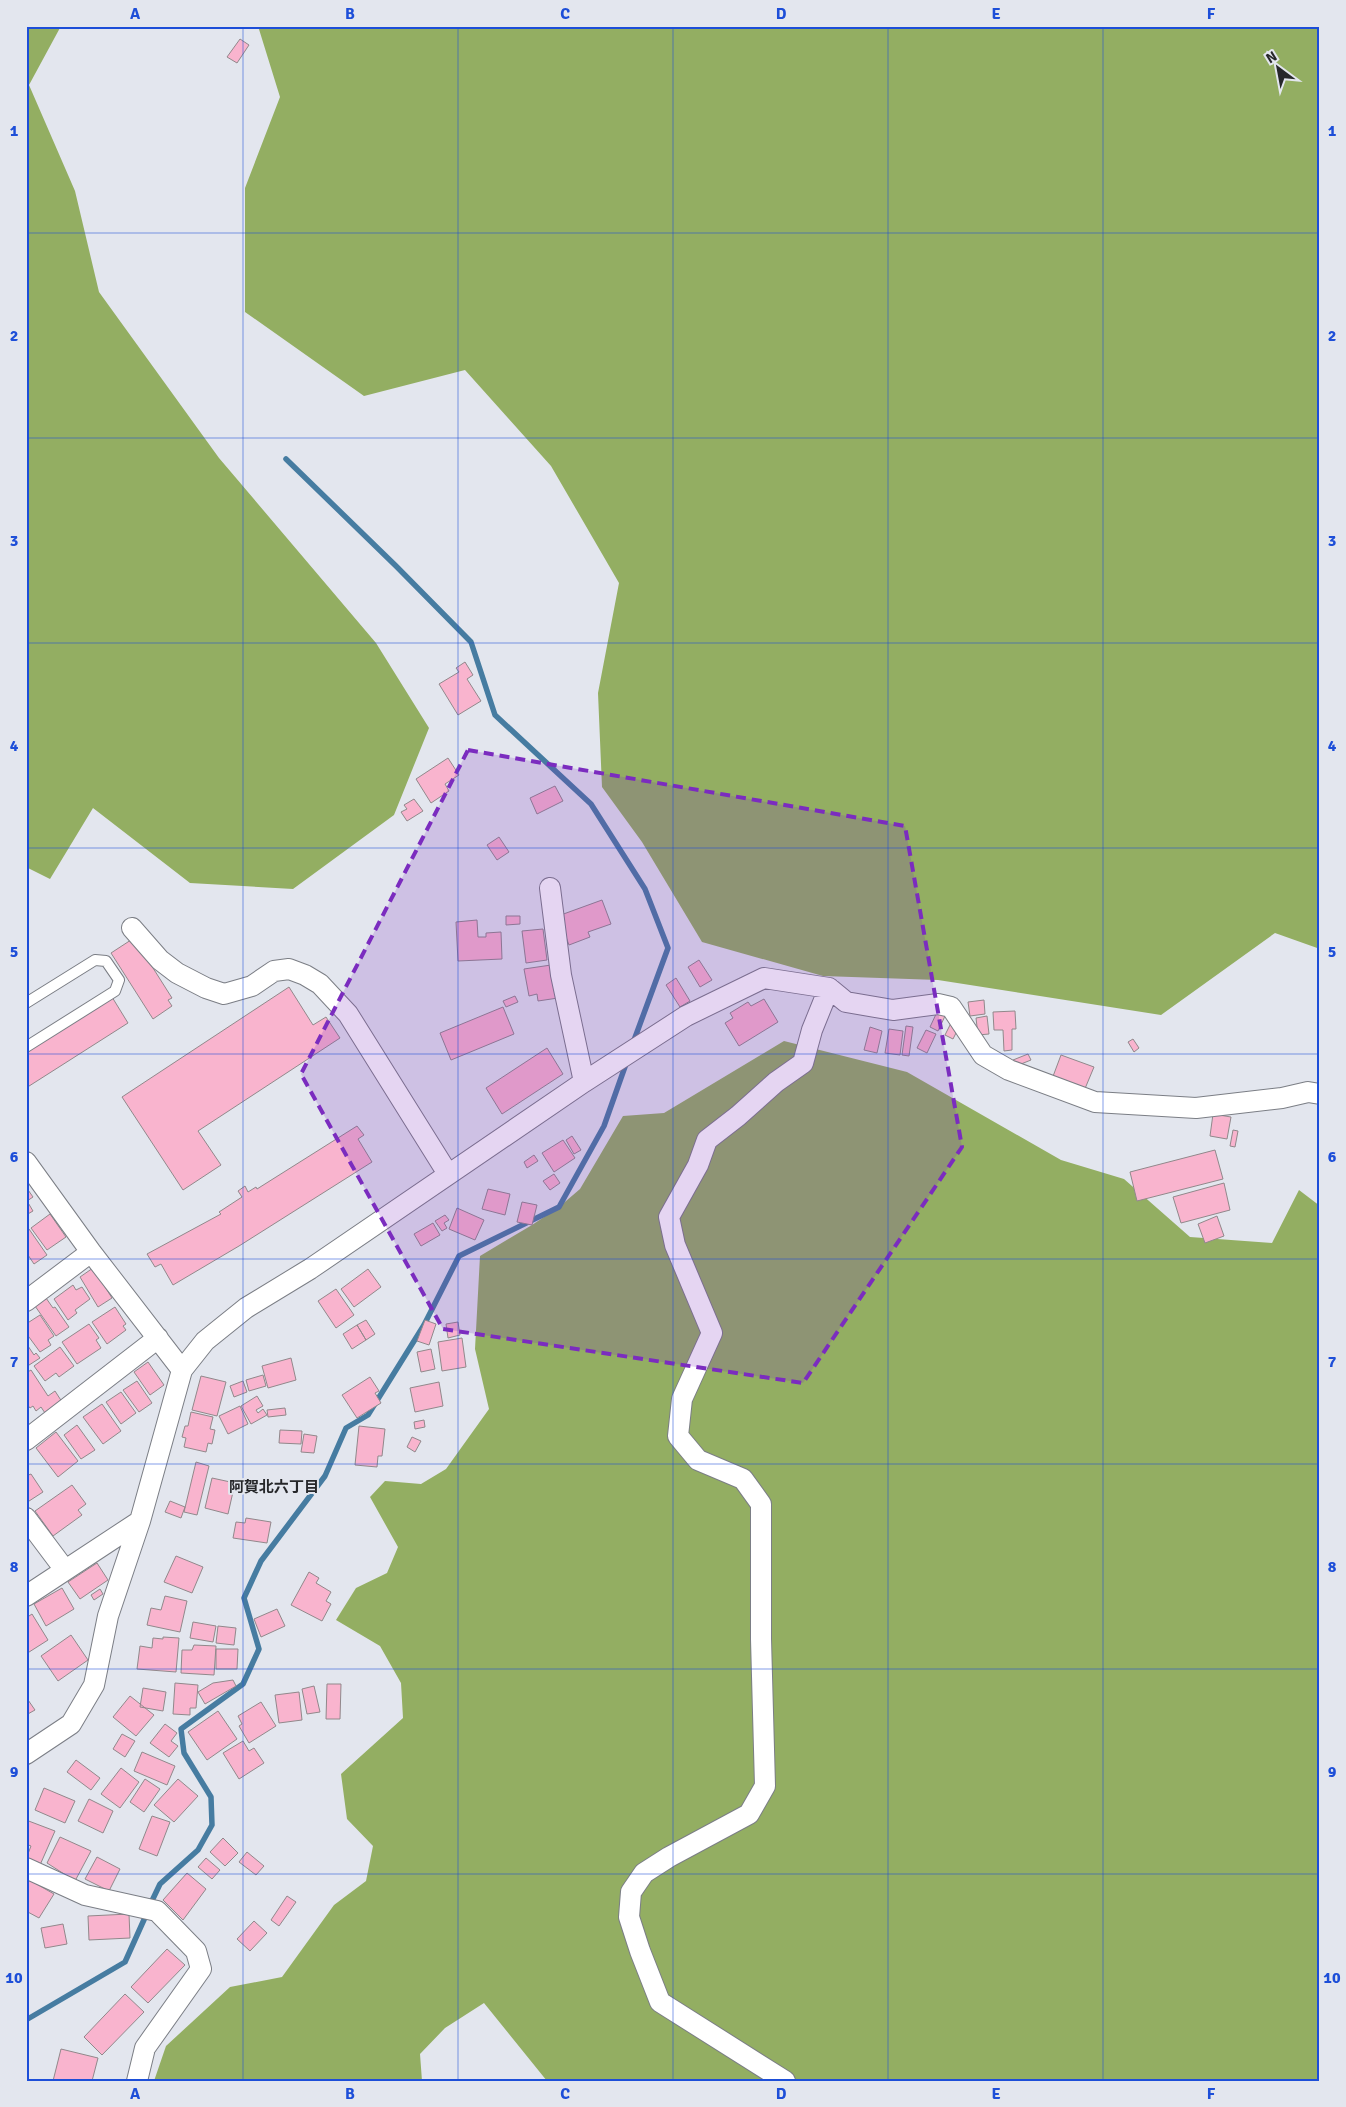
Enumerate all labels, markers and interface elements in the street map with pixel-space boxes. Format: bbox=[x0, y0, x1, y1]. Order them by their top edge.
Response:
text: A bbox=[130, 4, 141, 24]
text: B bbox=[345, 4, 355, 24]
text: C bbox=[560, 4, 570, 24]
text: D bbox=[776, 4, 787, 24]
text: E bbox=[991, 4, 1001, 24]
text: F bbox=[1207, 4, 1216, 24]
north arrow bbox=[1254, 42, 1304, 92]
text: N bbox=[1263, 48, 1280, 67]
text: 1 bbox=[10, 121, 19, 141]
text: 1 bbox=[1328, 121, 1337, 141]
text: 2 bbox=[10, 326, 18, 346]
text: 2 bbox=[1328, 326, 1336, 346]
text: 3 bbox=[10, 531, 18, 551]
text: 3 bbox=[1328, 531, 1336, 551]
text: 4 bbox=[10, 736, 19, 756]
text: 4 bbox=[1328, 736, 1337, 756]
text: 5 bbox=[10, 942, 18, 962]
text: 5 bbox=[1328, 942, 1336, 962]
text: 6 bbox=[10, 1147, 19, 1167]
text: 6 bbox=[1328, 1147, 1337, 1167]
text: 7 bbox=[10, 1352, 19, 1372]
text: 7 bbox=[1328, 1352, 1337, 1372]
district label: 阿賀北六丁目 bbox=[229, 1478, 319, 1496]
text: 8 bbox=[10, 1557, 19, 1577]
text: 8 bbox=[1328, 1557, 1337, 1577]
text: 9 bbox=[10, 1762, 19, 1782]
text: 9 bbox=[1328, 1762, 1337, 1782]
text: 10 bbox=[5, 1968, 23, 1988]
text: 10 bbox=[1323, 1968, 1341, 1988]
text: A bbox=[130, 2084, 141, 2104]
text: B bbox=[345, 2084, 355, 2104]
text: C bbox=[560, 2084, 570, 2104]
text: D bbox=[776, 2084, 787, 2104]
text: E bbox=[991, 2084, 1001, 2104]
text: F bbox=[1207, 2084, 1216, 2104]

